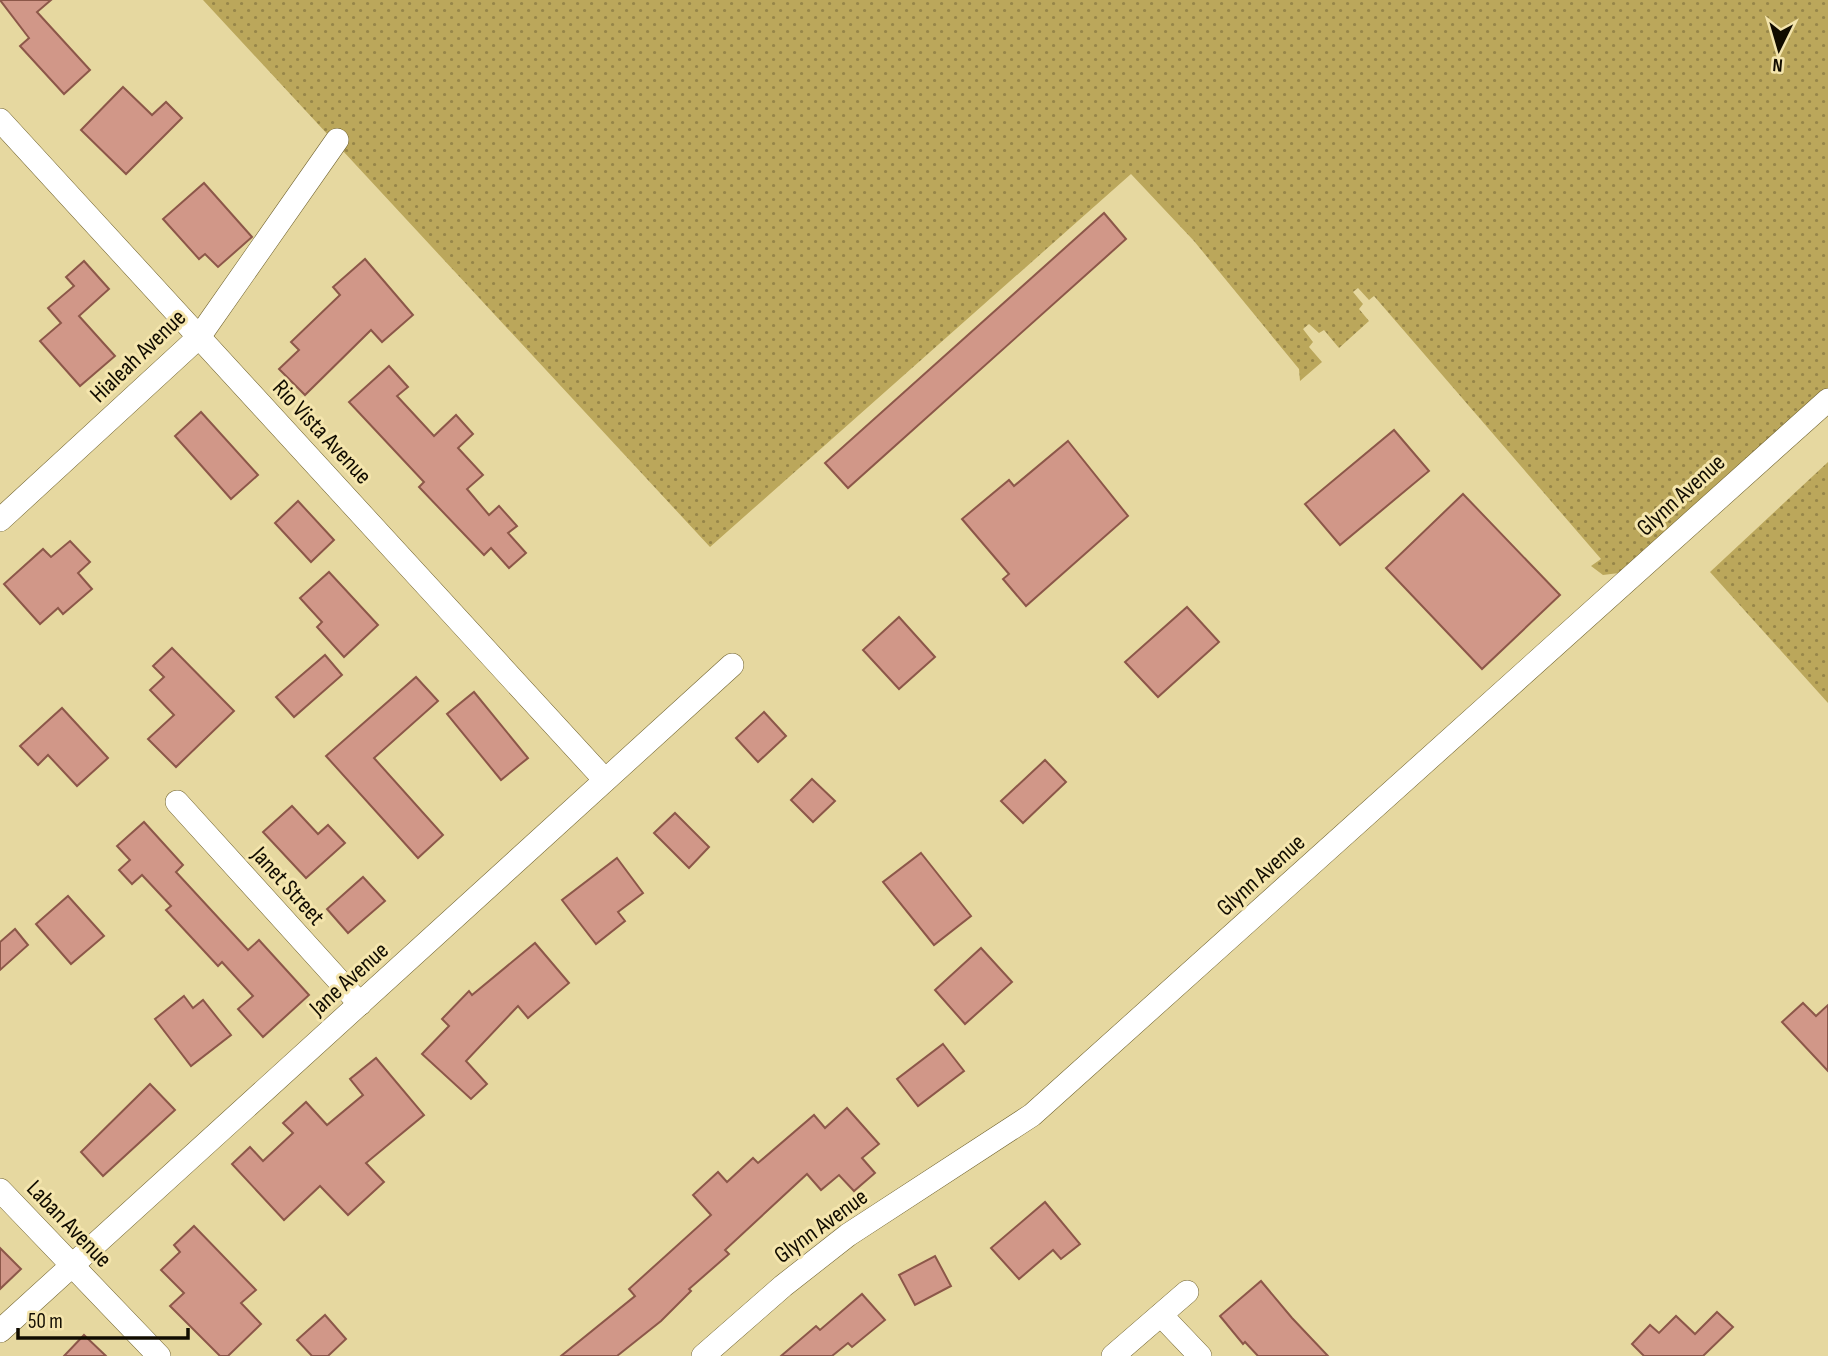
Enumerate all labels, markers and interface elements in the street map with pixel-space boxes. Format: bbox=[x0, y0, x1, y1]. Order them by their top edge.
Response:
north arrow bbox=[1744, 14, 1814, 84]
text: N bbox=[1772, 53, 1784, 76]
street label: Hialeah Avenue bbox=[84, 303, 192, 409]
street label: Rio Vista Avenue bbox=[266, 374, 378, 490]
street label: Glynn Avenue bbox=[1631, 448, 1731, 542]
street label: Glynn Avenue bbox=[1211, 828, 1311, 922]
street label: Janet Street bbox=[245, 840, 331, 931]
street label: Jane Avenue bbox=[303, 936, 395, 1023]
street label: Laban Avenue bbox=[20, 1174, 118, 1274]
street label: Glynn Avenue bbox=[768, 1182, 874, 1270]
scale bar bbox=[18, 1296, 187, 1340]
text: 50 m bbox=[28, 1309, 63, 1334]

